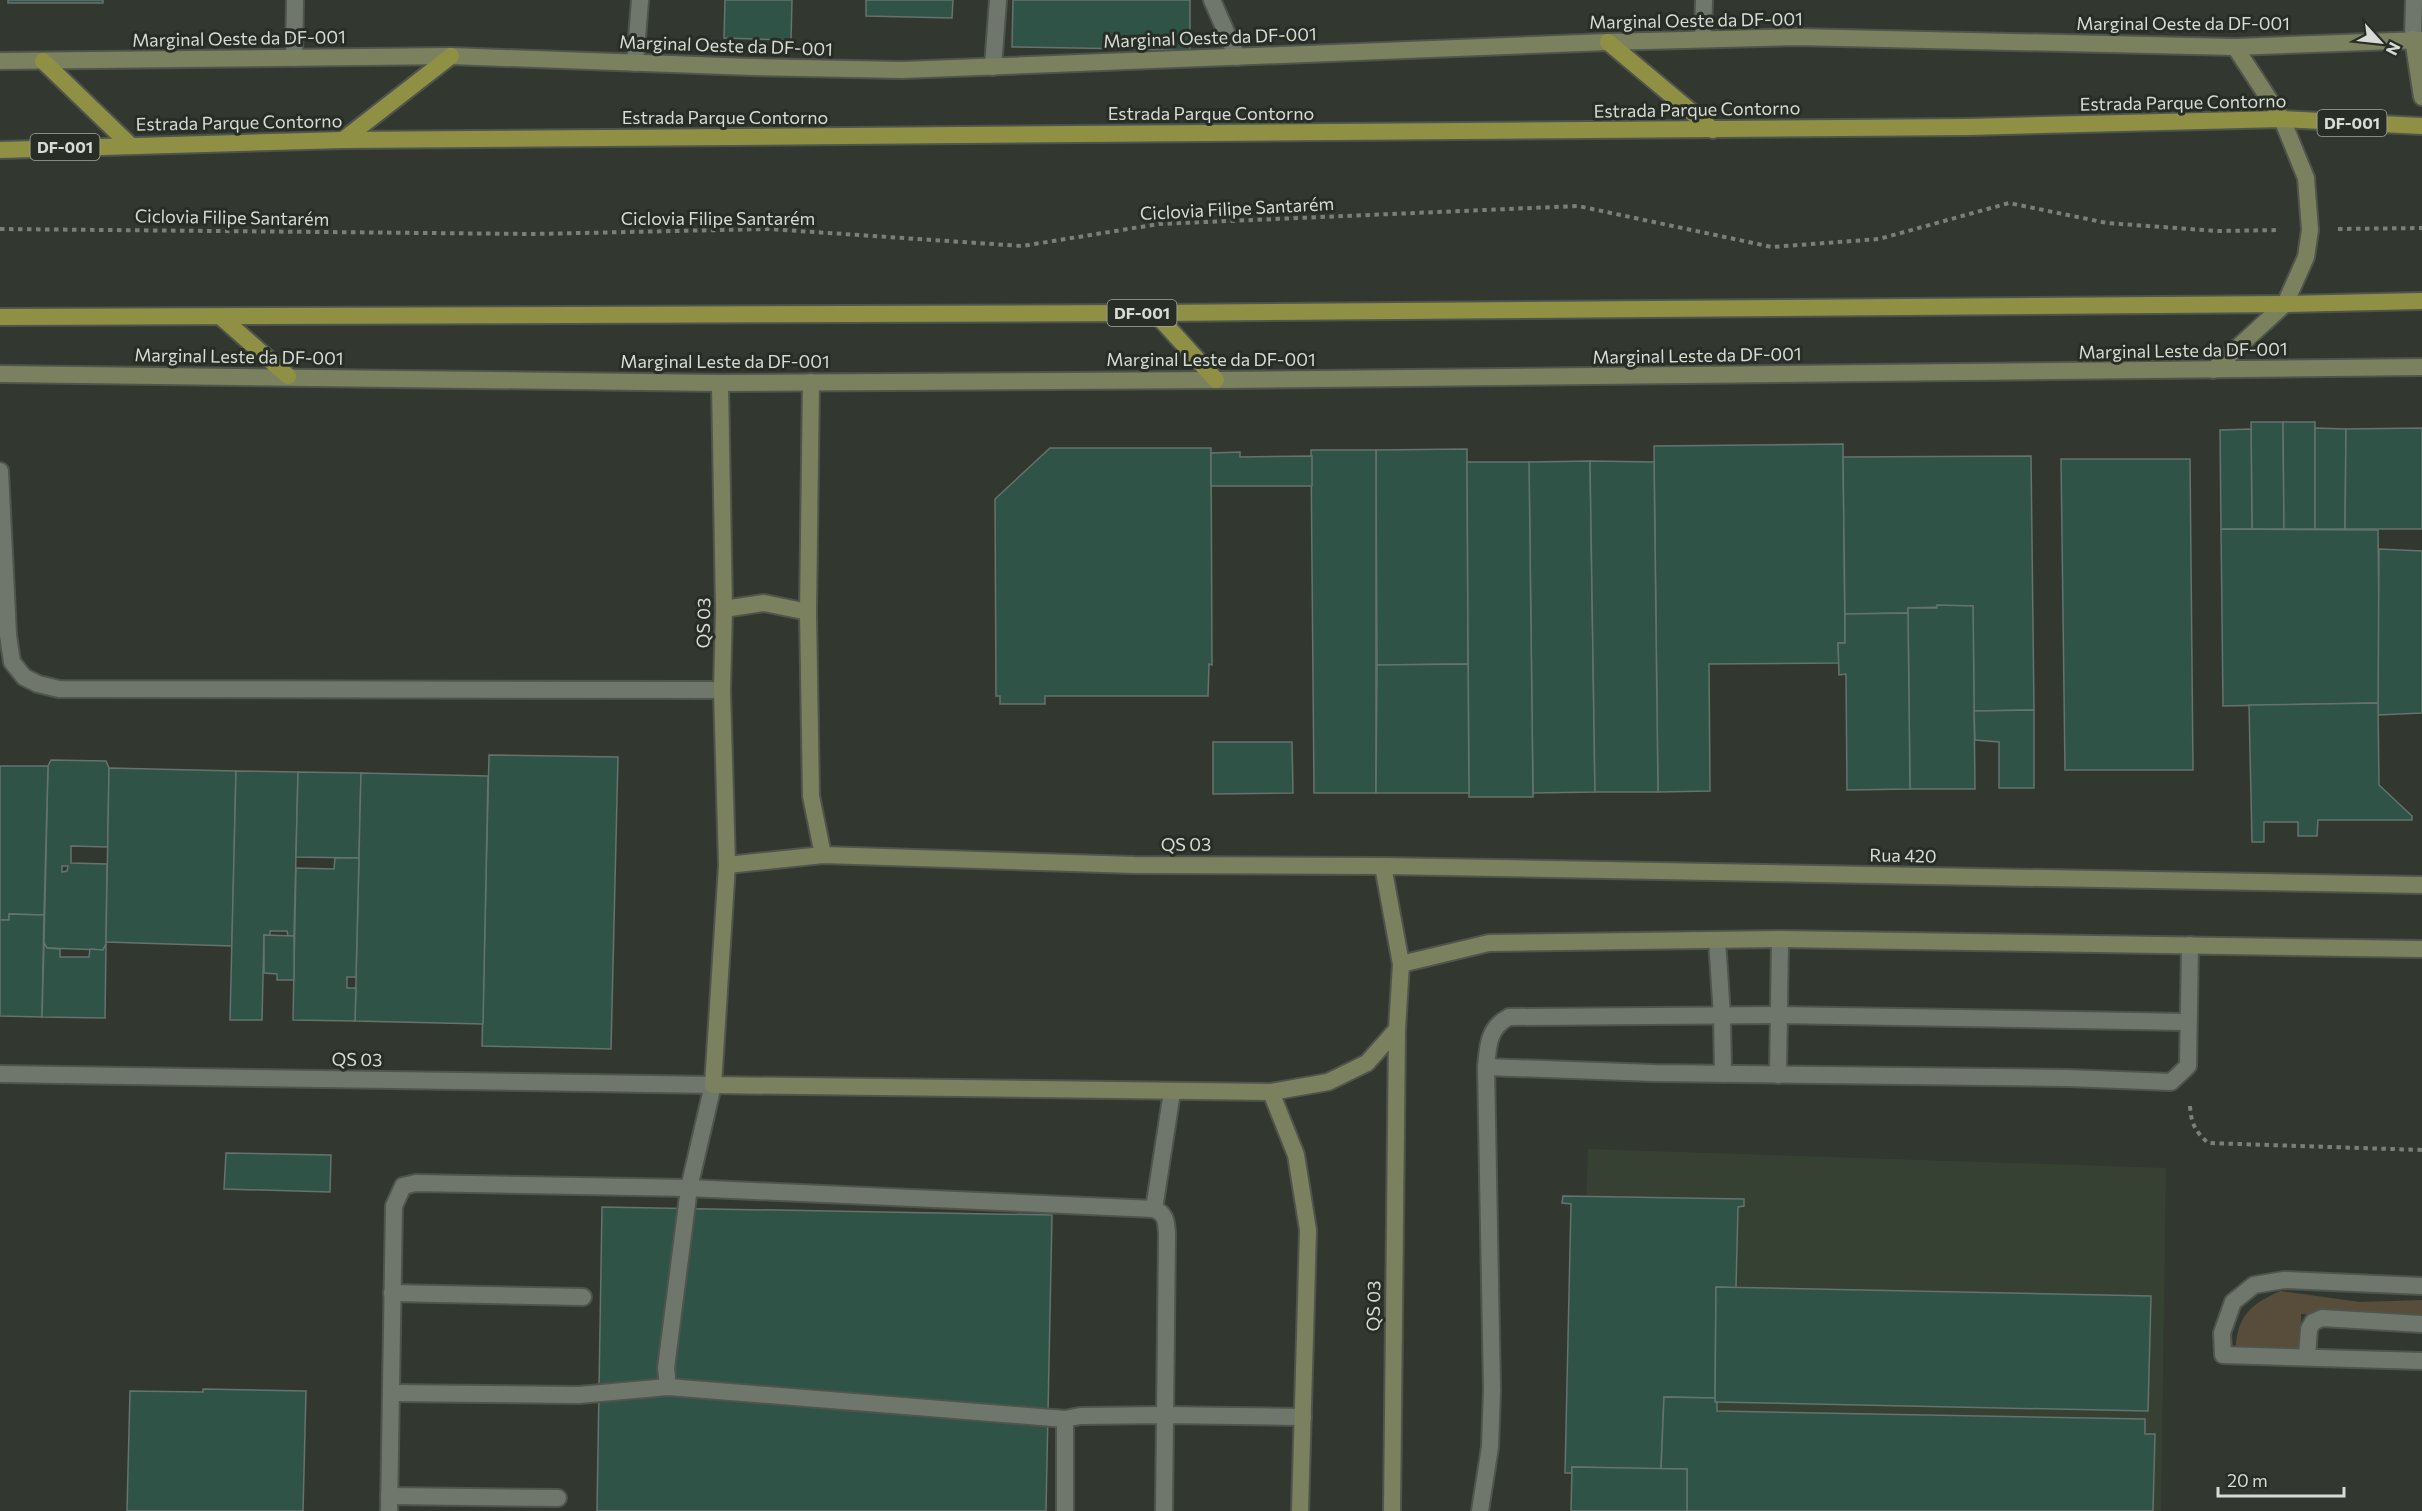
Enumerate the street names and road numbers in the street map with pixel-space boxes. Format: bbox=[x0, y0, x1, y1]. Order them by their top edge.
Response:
street label: Marginal Oeste da DF-001 bbox=[1589, 7, 1803, 33]
street label: Marginal Oeste da DF-001 bbox=[2076, 12, 2290, 34]
street label: Marginal Oeste da DF-001 bbox=[1103, 22, 1317, 52]
street label: Marginal Oeste da DF-001 bbox=[132, 25, 346, 51]
street label: Marginal Oeste da DF-001 bbox=[619, 30, 833, 60]
street label: Estrada Parque Contorno bbox=[2080, 89, 2286, 115]
street label: Estrada Parque Contorno bbox=[1594, 96, 1800, 122]
street label: Estrada Parque Contorno bbox=[1108, 102, 1314, 124]
street label: Estrada Parque Contorno bbox=[622, 106, 828, 128]
street label: Estrada Parque Contorno bbox=[136, 109, 342, 135]
road number: DF-001 bbox=[2318, 110, 2386, 136]
road number: DF-001 bbox=[31, 134, 100, 160]
street label: Ciclovia Filipe Santarém bbox=[1139, 192, 1335, 224]
street label: Ciclovia Filipe Santarém bbox=[135, 204, 329, 230]
street label: Ciclovia Filipe Santarém bbox=[621, 207, 815, 229]
road number: DF-001 bbox=[1108, 300, 1176, 326]
street label: Marginal Leste da DF-001 bbox=[2078, 337, 2288, 363]
street label: Marginal Leste da DF-001 bbox=[1592, 342, 1802, 368]
street label: Marginal Leste da DF-001 bbox=[134, 343, 344, 369]
street label: Marginal Leste da DF-001 bbox=[1106, 348, 1316, 370]
street label: Marginal Leste da DF-001 bbox=[620, 350, 830, 372]
street label: QS 03 bbox=[692, 597, 714, 649]
street label: QS 03 bbox=[1161, 833, 1211, 855]
street label: Rua 420 bbox=[1869, 843, 1937, 867]
street label: QS 03 bbox=[331, 1048, 383, 1070]
street label: QS 03 bbox=[1362, 1280, 1384, 1332]

